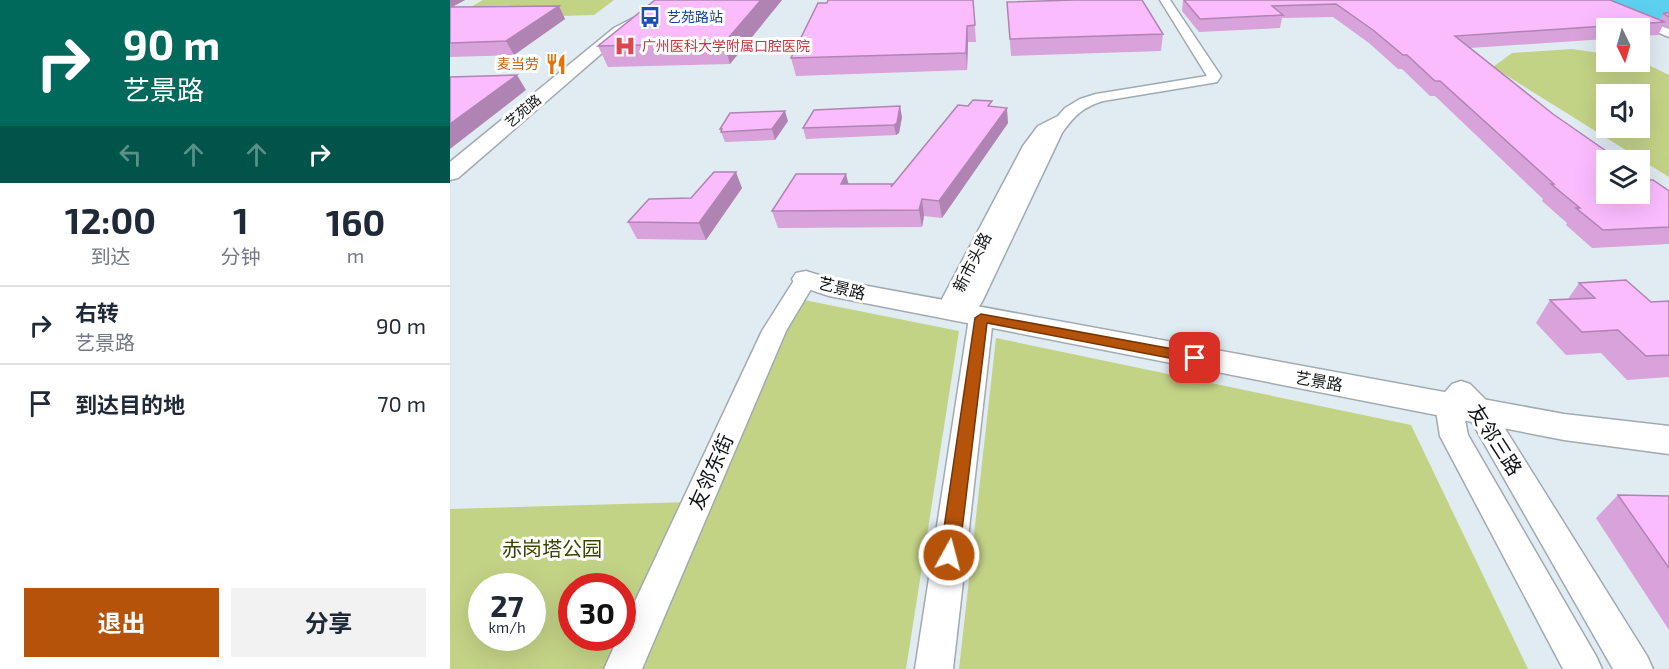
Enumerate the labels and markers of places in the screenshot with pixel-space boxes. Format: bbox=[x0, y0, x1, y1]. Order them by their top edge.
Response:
bus stop icon: 艺苑路站 bbox=[638, 5, 662, 29]
place label: 艺苑路站 bbox=[667, 8, 723, 25]
hospital icon: 广州医科大学附属口腔医院 bbox=[613, 34, 637, 58]
place label: 广州医科大学附属口腔医院 bbox=[642, 37, 810, 54]
restaurant icon: 麦当劳 bbox=[544, 52, 568, 76]
place label: 麦当劳 bbox=[497, 55, 539, 72]
pin bbox=[1169, 332, 1220, 383]

